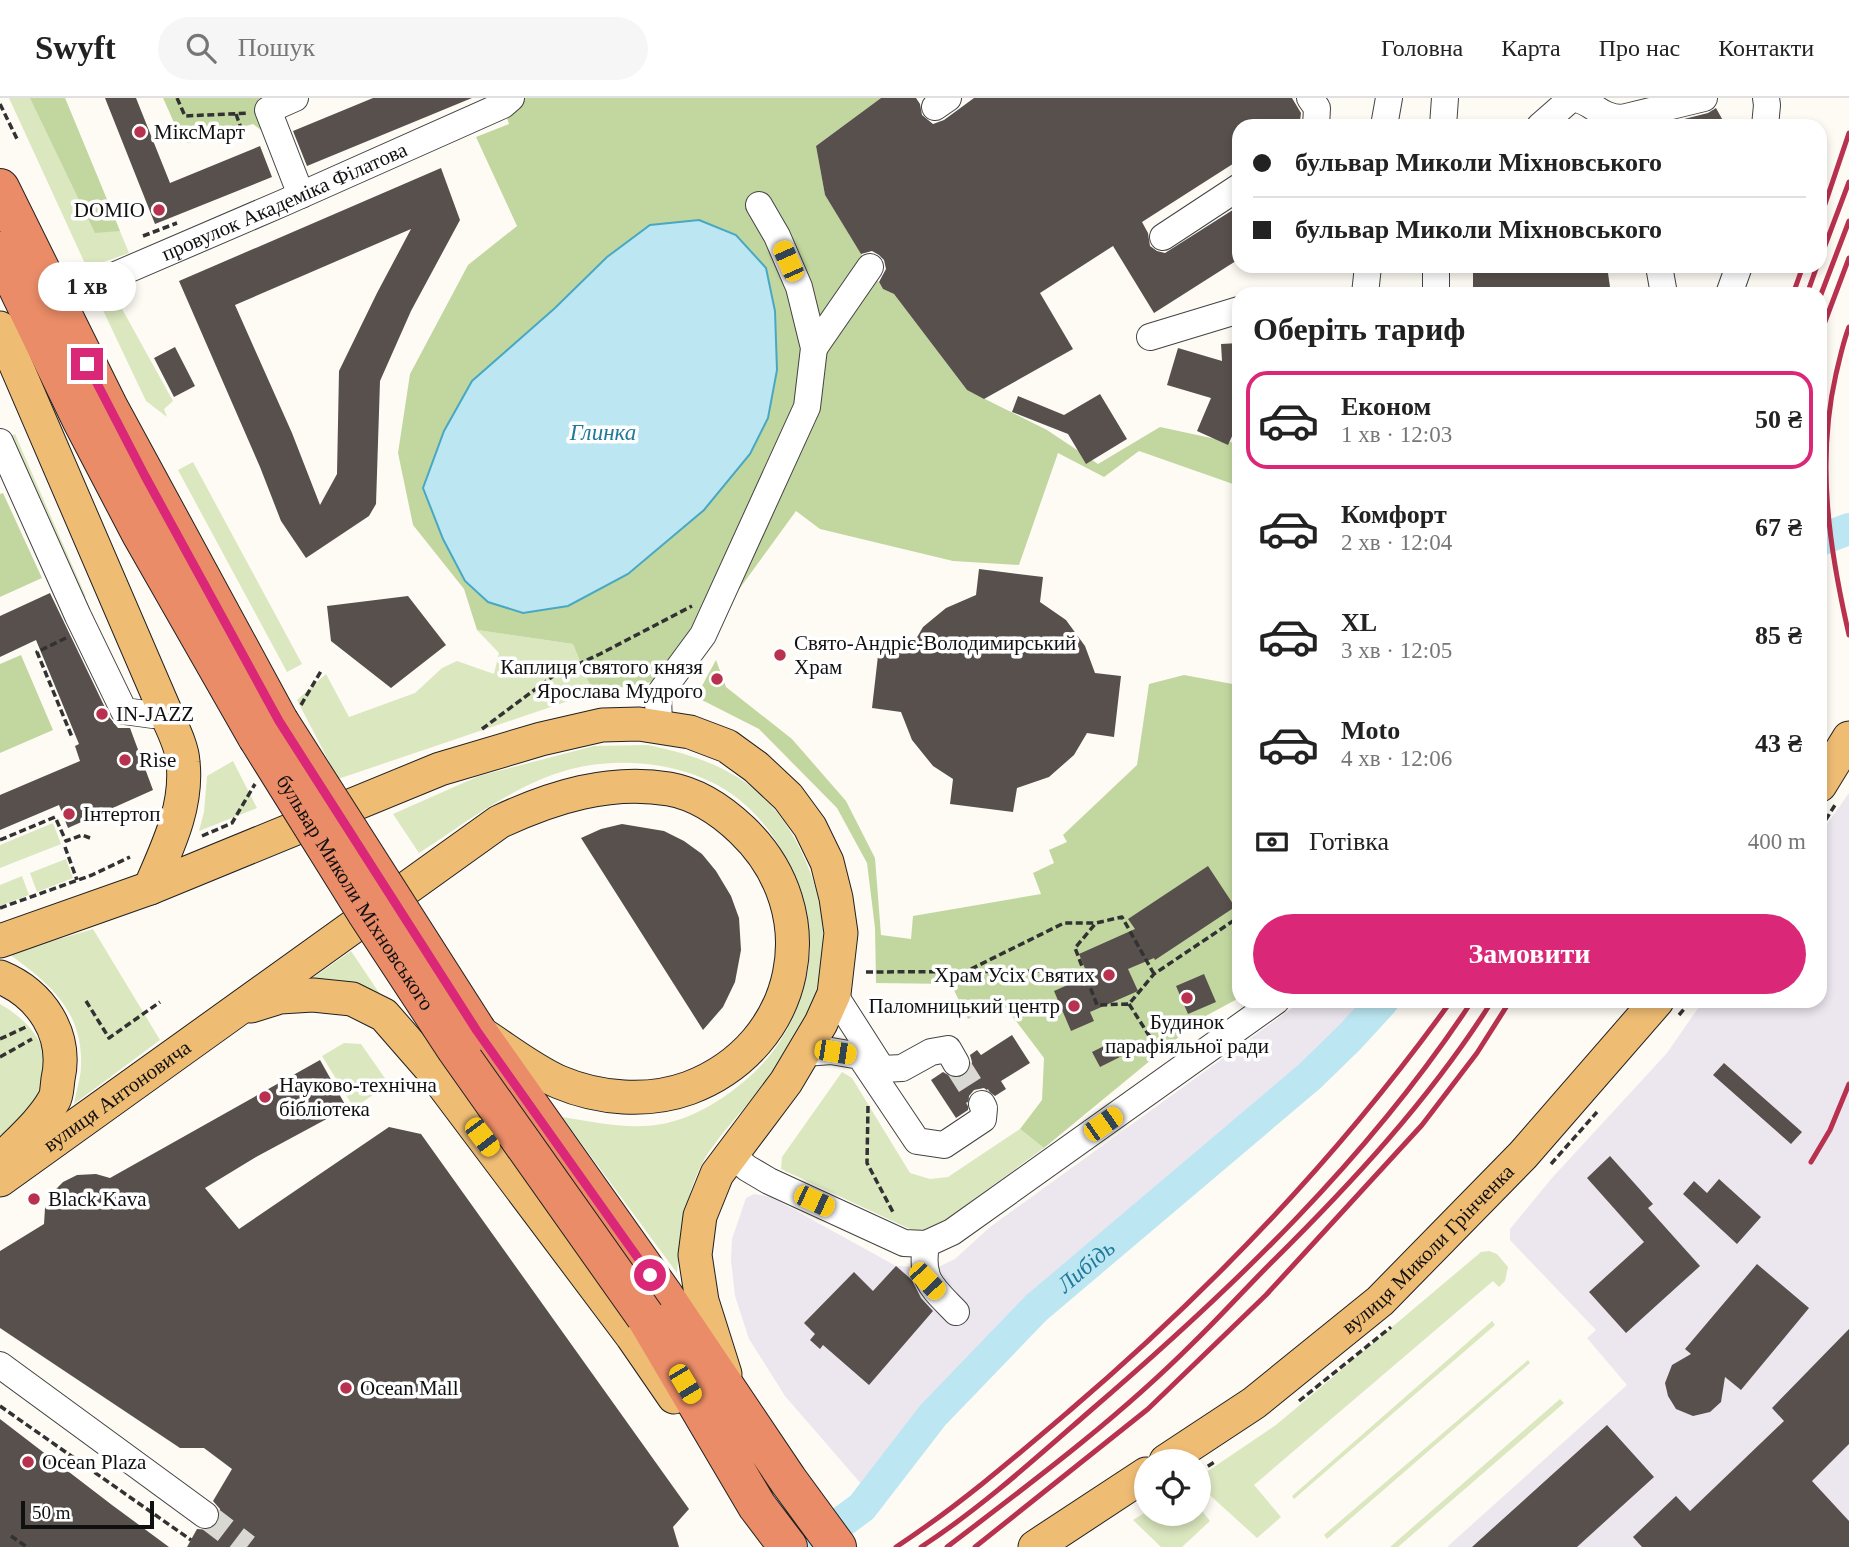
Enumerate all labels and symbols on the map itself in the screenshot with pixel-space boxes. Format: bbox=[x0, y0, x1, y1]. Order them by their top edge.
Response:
place label: МіксМарт bbox=[154, 120, 245, 144]
marker: МіксМарт bbox=[132, 124, 148, 140]
street label: провулок Академіка Філатова bbox=[158, 137, 411, 266]
place label: DOMIO bbox=[74, 198, 145, 222]
marker: DOMIO bbox=[151, 202, 167, 218]
car bbox=[770, 238, 807, 284]
callout: 1 хв bbox=[38, 262, 136, 312]
route end bbox=[71, 348, 103, 380]
water label: Глинка bbox=[569, 420, 636, 445]
place label: Свято-Андріє-Володимирський Храм bbox=[794, 631, 1076, 679]
marker: Свято-Андріє-Володимирський Храм bbox=[772, 647, 788, 663]
place label: Каплиця святого князя Ярослава Мудрого bbox=[500, 655, 703, 703]
marker: Каплиця святого князя Ярослава Мудрого bbox=[709, 671, 725, 687]
place label: IN-JAZZ bbox=[116, 702, 194, 726]
marker: IN-JAZZ bbox=[94, 706, 110, 722]
place label: Rise bbox=[139, 748, 176, 772]
marker: Rise bbox=[117, 752, 133, 768]
street label: бульвар Миколи Міхновського bbox=[272, 770, 439, 1015]
place label: Інтертоп bbox=[83, 802, 161, 826]
marker: Інтертоп bbox=[61, 806, 77, 822]
place label: Храм Усіх Святих bbox=[934, 963, 1095, 987]
marker: Храм Усіх Святих bbox=[1101, 967, 1117, 983]
marker: Будинок парафіяльної ради bbox=[1179, 990, 1195, 1006]
place label: Паломницький центр bbox=[869, 994, 1060, 1018]
marker: Паломницький центр bbox=[1066, 998, 1082, 1014]
place label: Будинок парафіяльної ради bbox=[1105, 1010, 1269, 1058]
street label: вулиця Антоновича bbox=[39, 1035, 196, 1157]
car bbox=[813, 1038, 858, 1066]
place label: Науково-технічна бібліотека bbox=[279, 1073, 437, 1121]
marker: Науково-технічна бібліотека bbox=[257, 1089, 273, 1105]
car bbox=[1080, 1103, 1127, 1145]
car bbox=[461, 1114, 504, 1160]
street label: вулиця Миколи Грінченка bbox=[1337, 1159, 1519, 1339]
car bbox=[791, 1183, 838, 1219]
place label: Black Kava bbox=[48, 1187, 147, 1211]
marker: Black Kava bbox=[26, 1191, 42, 1207]
water label: Либідь bbox=[1052, 1235, 1120, 1298]
car bbox=[905, 1258, 950, 1304]
route start bbox=[634, 1259, 666, 1291]
car bbox=[666, 1361, 705, 1407]
place label: Ocean Mall bbox=[360, 1376, 459, 1400]
marker: Ocean Mall bbox=[338, 1380, 354, 1396]
place label: Ocean Plaza bbox=[42, 1450, 147, 1474]
marker: Ocean Plaza bbox=[20, 1454, 36, 1470]
scale bar bbox=[21, 1498, 154, 1530]

